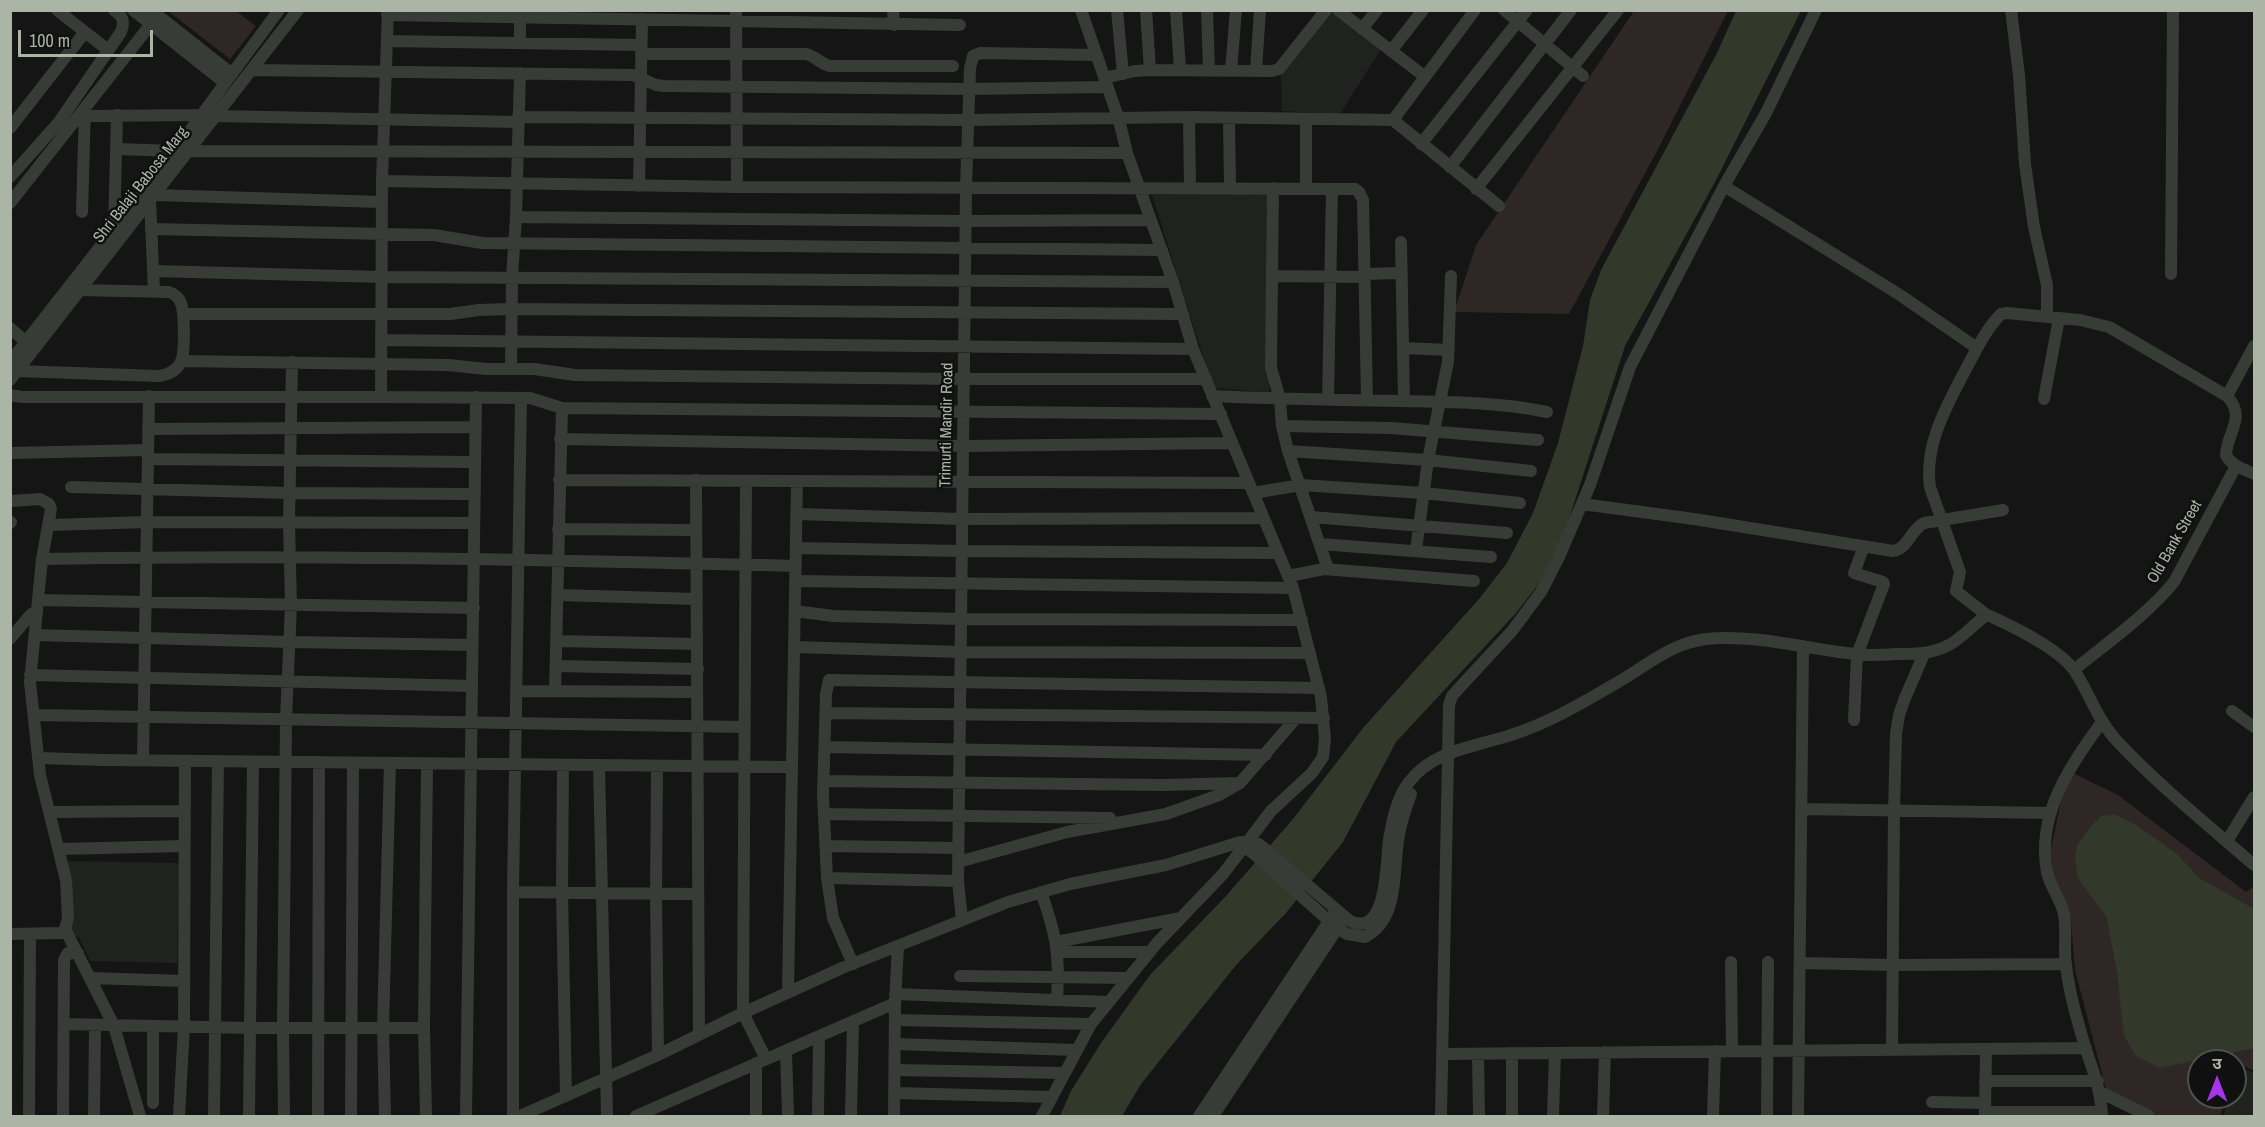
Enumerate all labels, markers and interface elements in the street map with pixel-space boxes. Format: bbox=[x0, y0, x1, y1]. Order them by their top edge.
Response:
scale bar bbox=[21, 18, 156, 56]
text: 100 m bbox=[29, 28, 70, 53]
street label: Shri Balaji Babosa Marg bbox=[90, 123, 192, 247]
street label: Trimurti Mandir Road bbox=[936, 362, 958, 488]
street label: Old Bank Street bbox=[2144, 497, 2206, 587]
north arrow bbox=[2187, 1049, 2247, 1109]
text: उ bbox=[2212, 1052, 2222, 1074]

